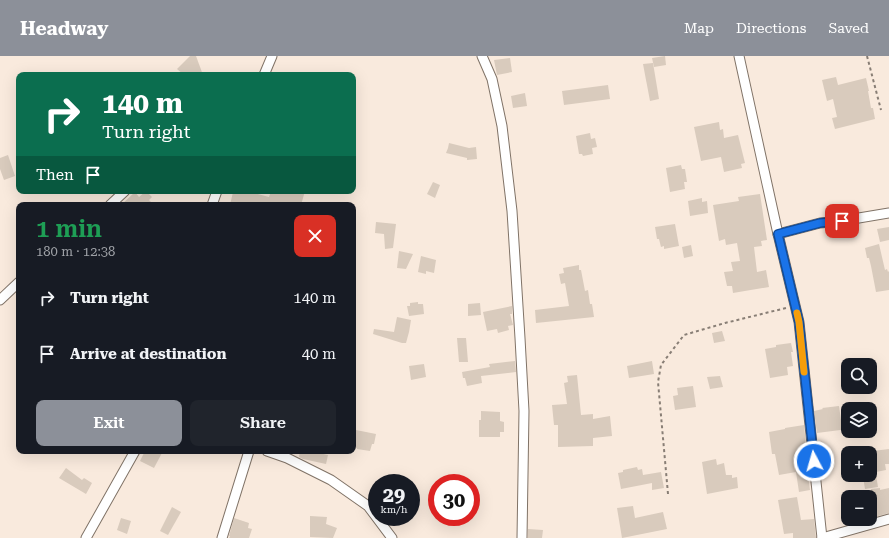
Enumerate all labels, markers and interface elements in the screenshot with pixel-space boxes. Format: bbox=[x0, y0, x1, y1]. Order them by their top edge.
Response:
text: Headway bbox=[20, 17, 109, 40]
text: Map bbox=[684, 20, 714, 36]
text: Directions bbox=[736, 20, 806, 36]
text: Saved bbox=[828, 20, 869, 36]
text: 140 m bbox=[102, 87, 183, 120]
icon: right bbox=[36, 88, 88, 140]
text: Turn right bbox=[102, 121, 190, 142]
icon: arrive bbox=[82, 164, 104, 186]
text: Then bbox=[36, 166, 74, 184]
pin bbox=[825, 204, 859, 238]
icon: arrive bbox=[831, 210, 853, 232]
text: 1 min bbox=[36, 215, 102, 243]
button: close bbox=[294, 215, 336, 257]
text: 180 m · 12:38 bbox=[36, 244, 115, 259]
icon: right bbox=[36, 287, 58, 309]
text: Turn right bbox=[70, 289, 149, 307]
text: 140 m bbox=[293, 289, 336, 307]
icon: arrive bbox=[36, 343, 58, 365]
text: Arrive at destination bbox=[70, 345, 226, 363]
text: 40 m bbox=[302, 345, 336, 363]
map controls bbox=[841, 358, 877, 526]
button: search bbox=[841, 358, 877, 394]
button: Exit bbox=[36, 400, 182, 446]
button: Share bbox=[190, 400, 336, 446]
button: layers bbox=[841, 402, 877, 438]
position arrow bbox=[793, 440, 835, 482]
button: + bbox=[841, 446, 877, 482]
speed limit sign: 30 bbox=[428, 474, 480, 526]
text: 29 bbox=[383, 483, 405, 507]
button: − bbox=[841, 490, 877, 526]
text: km/h bbox=[381, 504, 407, 515]

